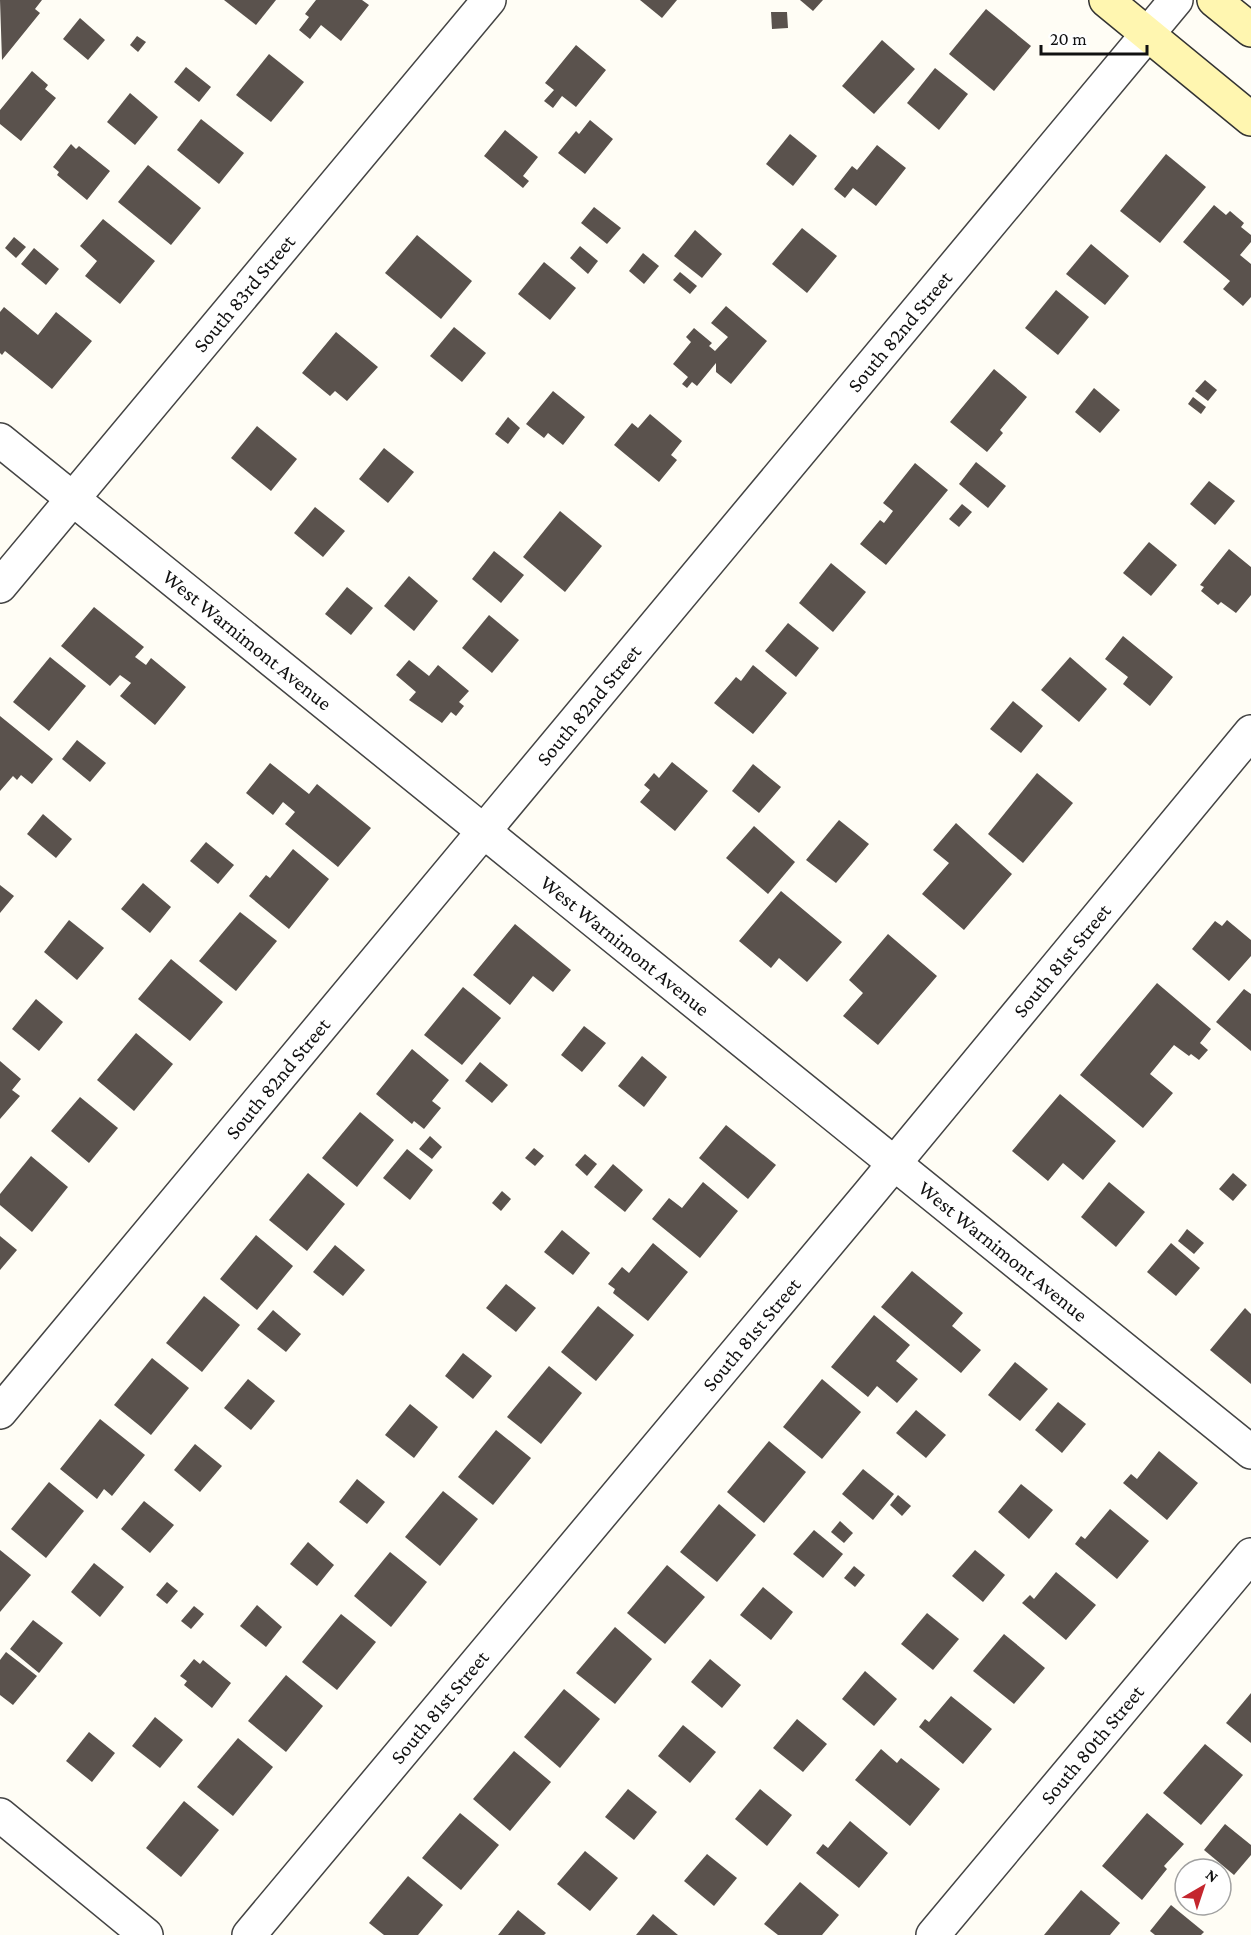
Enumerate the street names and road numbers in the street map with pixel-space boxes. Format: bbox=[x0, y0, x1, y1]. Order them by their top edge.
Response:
street label: South 83rd Street bbox=[188, 229, 301, 357]
street label: South 82nd Street bbox=[842, 265, 958, 397]
street label: West Warnimont Avenue bbox=[158, 564, 337, 716]
street label: South 82nd Street bbox=[531, 639, 647, 770]
street label: West Warnimont Avenue bbox=[536, 870, 714, 1021]
street label: South 81st Street bbox=[1008, 898, 1117, 1022]
street label: South 82nd Street bbox=[220, 1012, 336, 1144]
street label: West Warnimont Avenue bbox=[914, 1176, 1092, 1327]
street label: South 81st Street bbox=[697, 1272, 806, 1396]
street label: South 81st Street bbox=[385, 1645, 494, 1769]
street label: South 80th Street bbox=[1035, 1680, 1150, 1809]

